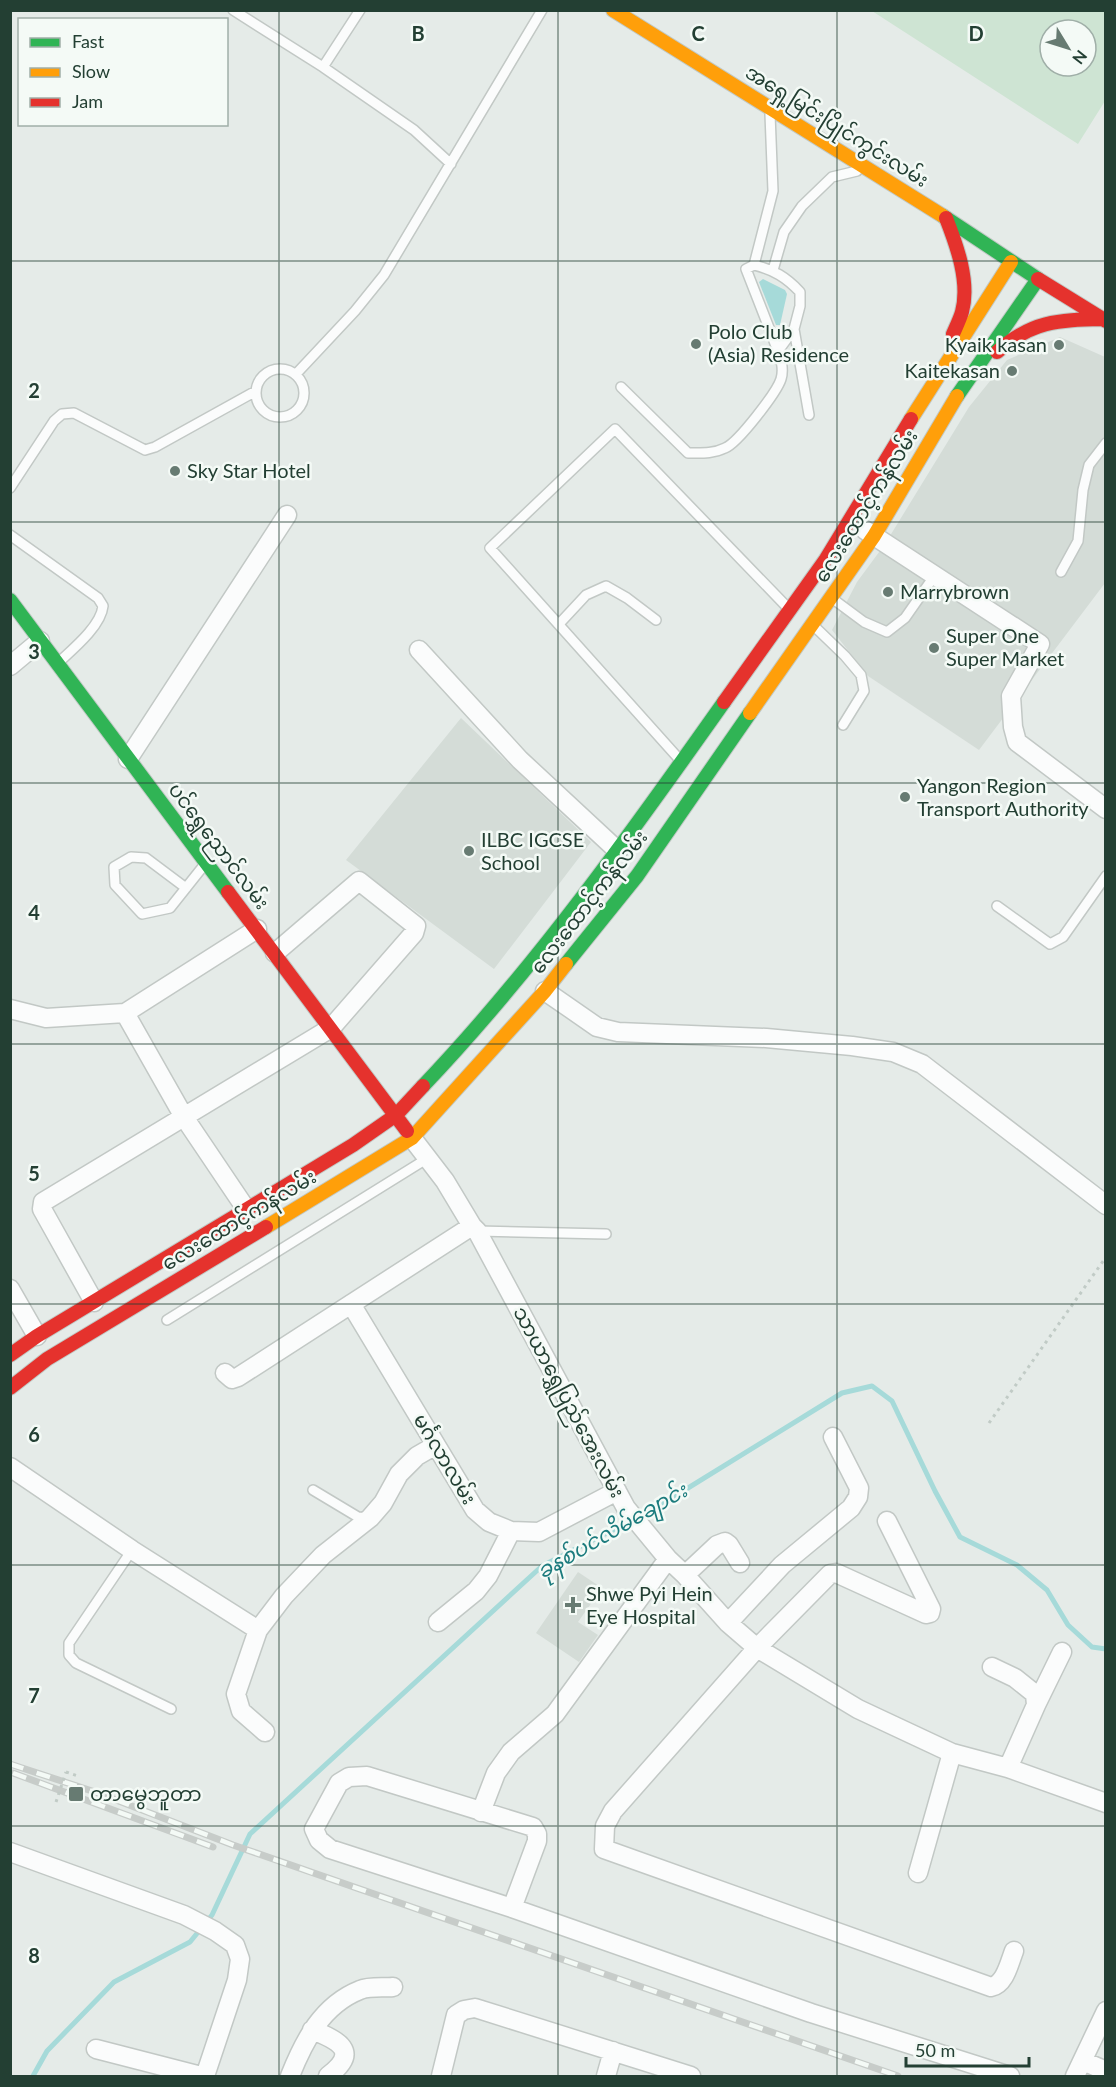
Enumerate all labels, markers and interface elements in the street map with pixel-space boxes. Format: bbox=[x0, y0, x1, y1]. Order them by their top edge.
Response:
legend bbox=[18, 18, 228, 126]
north arrow bbox=[1038, 18, 1098, 78]
text: B bbox=[411, 21, 425, 45]
text: C bbox=[691, 21, 705, 45]
text: D bbox=[968, 21, 984, 45]
text: Fast bbox=[72, 30, 105, 52]
text: N bbox=[1069, 47, 1091, 68]
street label: အရှေ့မြင်းပြိုင်ကွင်းလမ်း bbox=[739, 58, 934, 196]
text: Slow bbox=[72, 60, 110, 82]
text: Jam bbox=[72, 90, 103, 112]
place label: Polo Club (Asia) Residence bbox=[708, 319, 849, 366]
place label: Kyaik kasan bbox=[945, 332, 1047, 356]
marker: Polo Club (Asia) Residence bbox=[689, 337, 703, 351]
marker: Kyaik kasan bbox=[1052, 338, 1066, 352]
place label: Kaitekasan bbox=[905, 358, 1000, 382]
marker: Kaitekasan bbox=[1005, 364, 1019, 378]
text: 2 bbox=[28, 378, 40, 402]
street label: လေးထောင့်ကန်လမ်း bbox=[808, 424, 926, 589]
place label: Sky Star Hotel bbox=[187, 458, 311, 482]
marker: Sky Star Hotel bbox=[168, 464, 182, 478]
place label: Marrybrown bbox=[900, 579, 1009, 603]
marker: Marrybrown bbox=[881, 585, 895, 599]
place label: Super One Super Market bbox=[946, 623, 1064, 670]
text: 3 bbox=[28, 639, 40, 663]
marker: Super One Super Market bbox=[927, 641, 941, 655]
place label: Yangon Region Transport Authority bbox=[917, 773, 1089, 820]
street label: ပင်ရွှေညောင်လမ်း bbox=[160, 777, 276, 916]
marker: Yangon Region Transport Authority bbox=[898, 790, 912, 804]
street label: လေးထောင့်ကန်လမ်း bbox=[524, 824, 656, 981]
place label: ILBC IGCSE School bbox=[481, 827, 584, 874]
marker: ILBC IGCSE School bbox=[462, 844, 476, 858]
text: 4 bbox=[28, 900, 40, 924]
text: 5 bbox=[28, 1161, 40, 1185]
street label: လေးထောင့်ကန်လမ်း bbox=[157, 1163, 323, 1279]
street label: သာယာရွှေပြည်အေးလမ်း bbox=[505, 1301, 631, 1504]
street label: မင်္ဂလာလမ်း bbox=[409, 1408, 483, 1508]
text: 6 bbox=[28, 1422, 40, 1446]
water label: ခုနစ်ပင်လိမ်ချောင်း bbox=[531, 1475, 695, 1588]
place label: Shwe Pyi Hein Eye Hospital bbox=[586, 1581, 713, 1628]
marker: Shwe Pyi Hein Eye Hospital bbox=[564, 1596, 582, 1614]
text: 7 bbox=[28, 1683, 40, 1707]
place label: တာမွေဘူတာ bbox=[90, 1781, 202, 1811]
marker: တာမွေဘူတာ bbox=[67, 1785, 85, 1803]
text: 8 bbox=[28, 1943, 40, 1967]
scale bar bbox=[906, 2030, 1029, 2068]
text: 50 m bbox=[915, 2039, 955, 2061]

